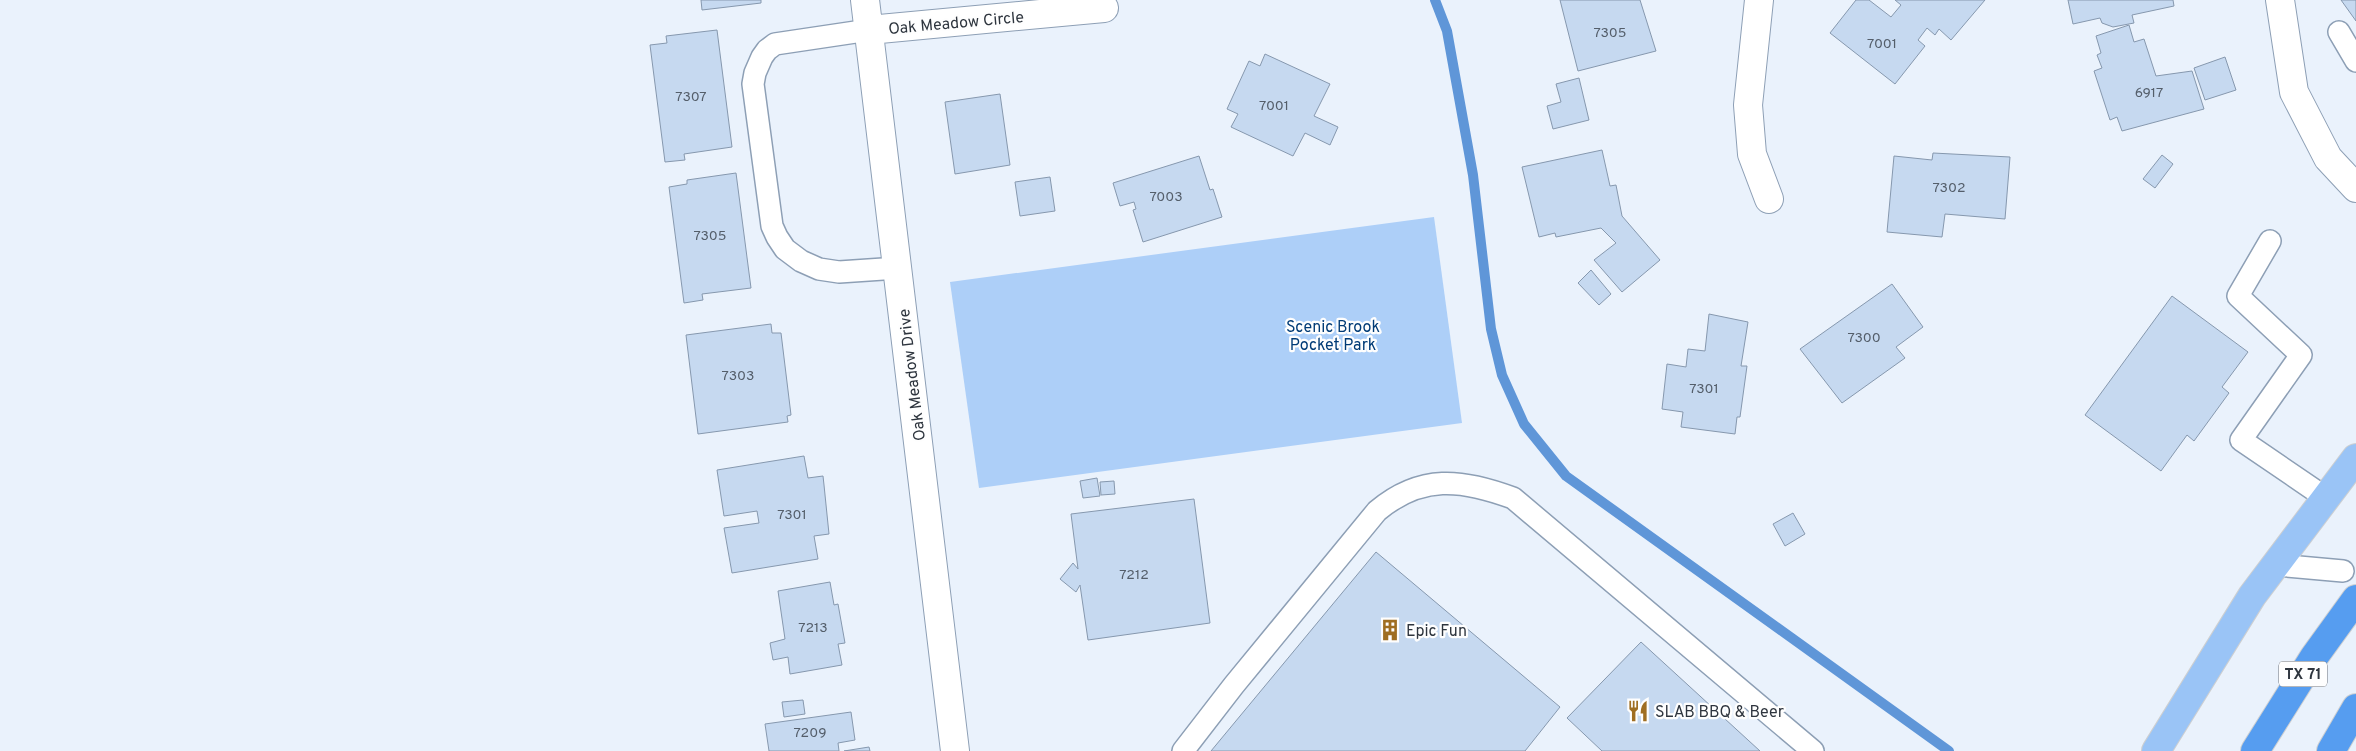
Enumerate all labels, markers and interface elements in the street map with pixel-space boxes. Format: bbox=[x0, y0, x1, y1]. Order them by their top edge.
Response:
street label: Oak Meadow Circle bbox=[887, 8, 1025, 40]
house number: 7305 bbox=[1593, 25, 1627, 42]
house number: 7001 bbox=[1867, 36, 1897, 53]
house number: 6917 bbox=[2135, 85, 2163, 102]
house number: 7307 bbox=[675, 89, 707, 106]
house number: 7001 bbox=[1259, 98, 1289, 115]
house number: 7302 bbox=[1933, 180, 1965, 197]
house number: 7003 bbox=[1149, 189, 1183, 206]
house number: 7305 bbox=[693, 228, 727, 245]
street label: Oak Meadow Drive bbox=[895, 308, 931, 442]
park label: Scenic Brook Pocket Park bbox=[1286, 318, 1380, 356]
house number: 7300 bbox=[1847, 330, 1881, 347]
house number: 7303 bbox=[722, 368, 754, 385]
house number: 7301 bbox=[1689, 381, 1719, 398]
house number: 7301 bbox=[777, 507, 807, 524]
house number: 7212 bbox=[1119, 567, 1149, 584]
building icon: Epic Fun bbox=[1377, 617, 1403, 643]
house number: 7213 bbox=[798, 620, 828, 637]
place label: Epic Fun bbox=[1406, 622, 1467, 642]
road number: TX 71 bbox=[2279, 662, 2327, 686]
restaurant icon: SLAB BBQ & Beer bbox=[1625, 698, 1651, 724]
place label: SLAB BBQ & Beer bbox=[1655, 703, 1784, 723]
house number: 7209 bbox=[793, 725, 827, 742]

